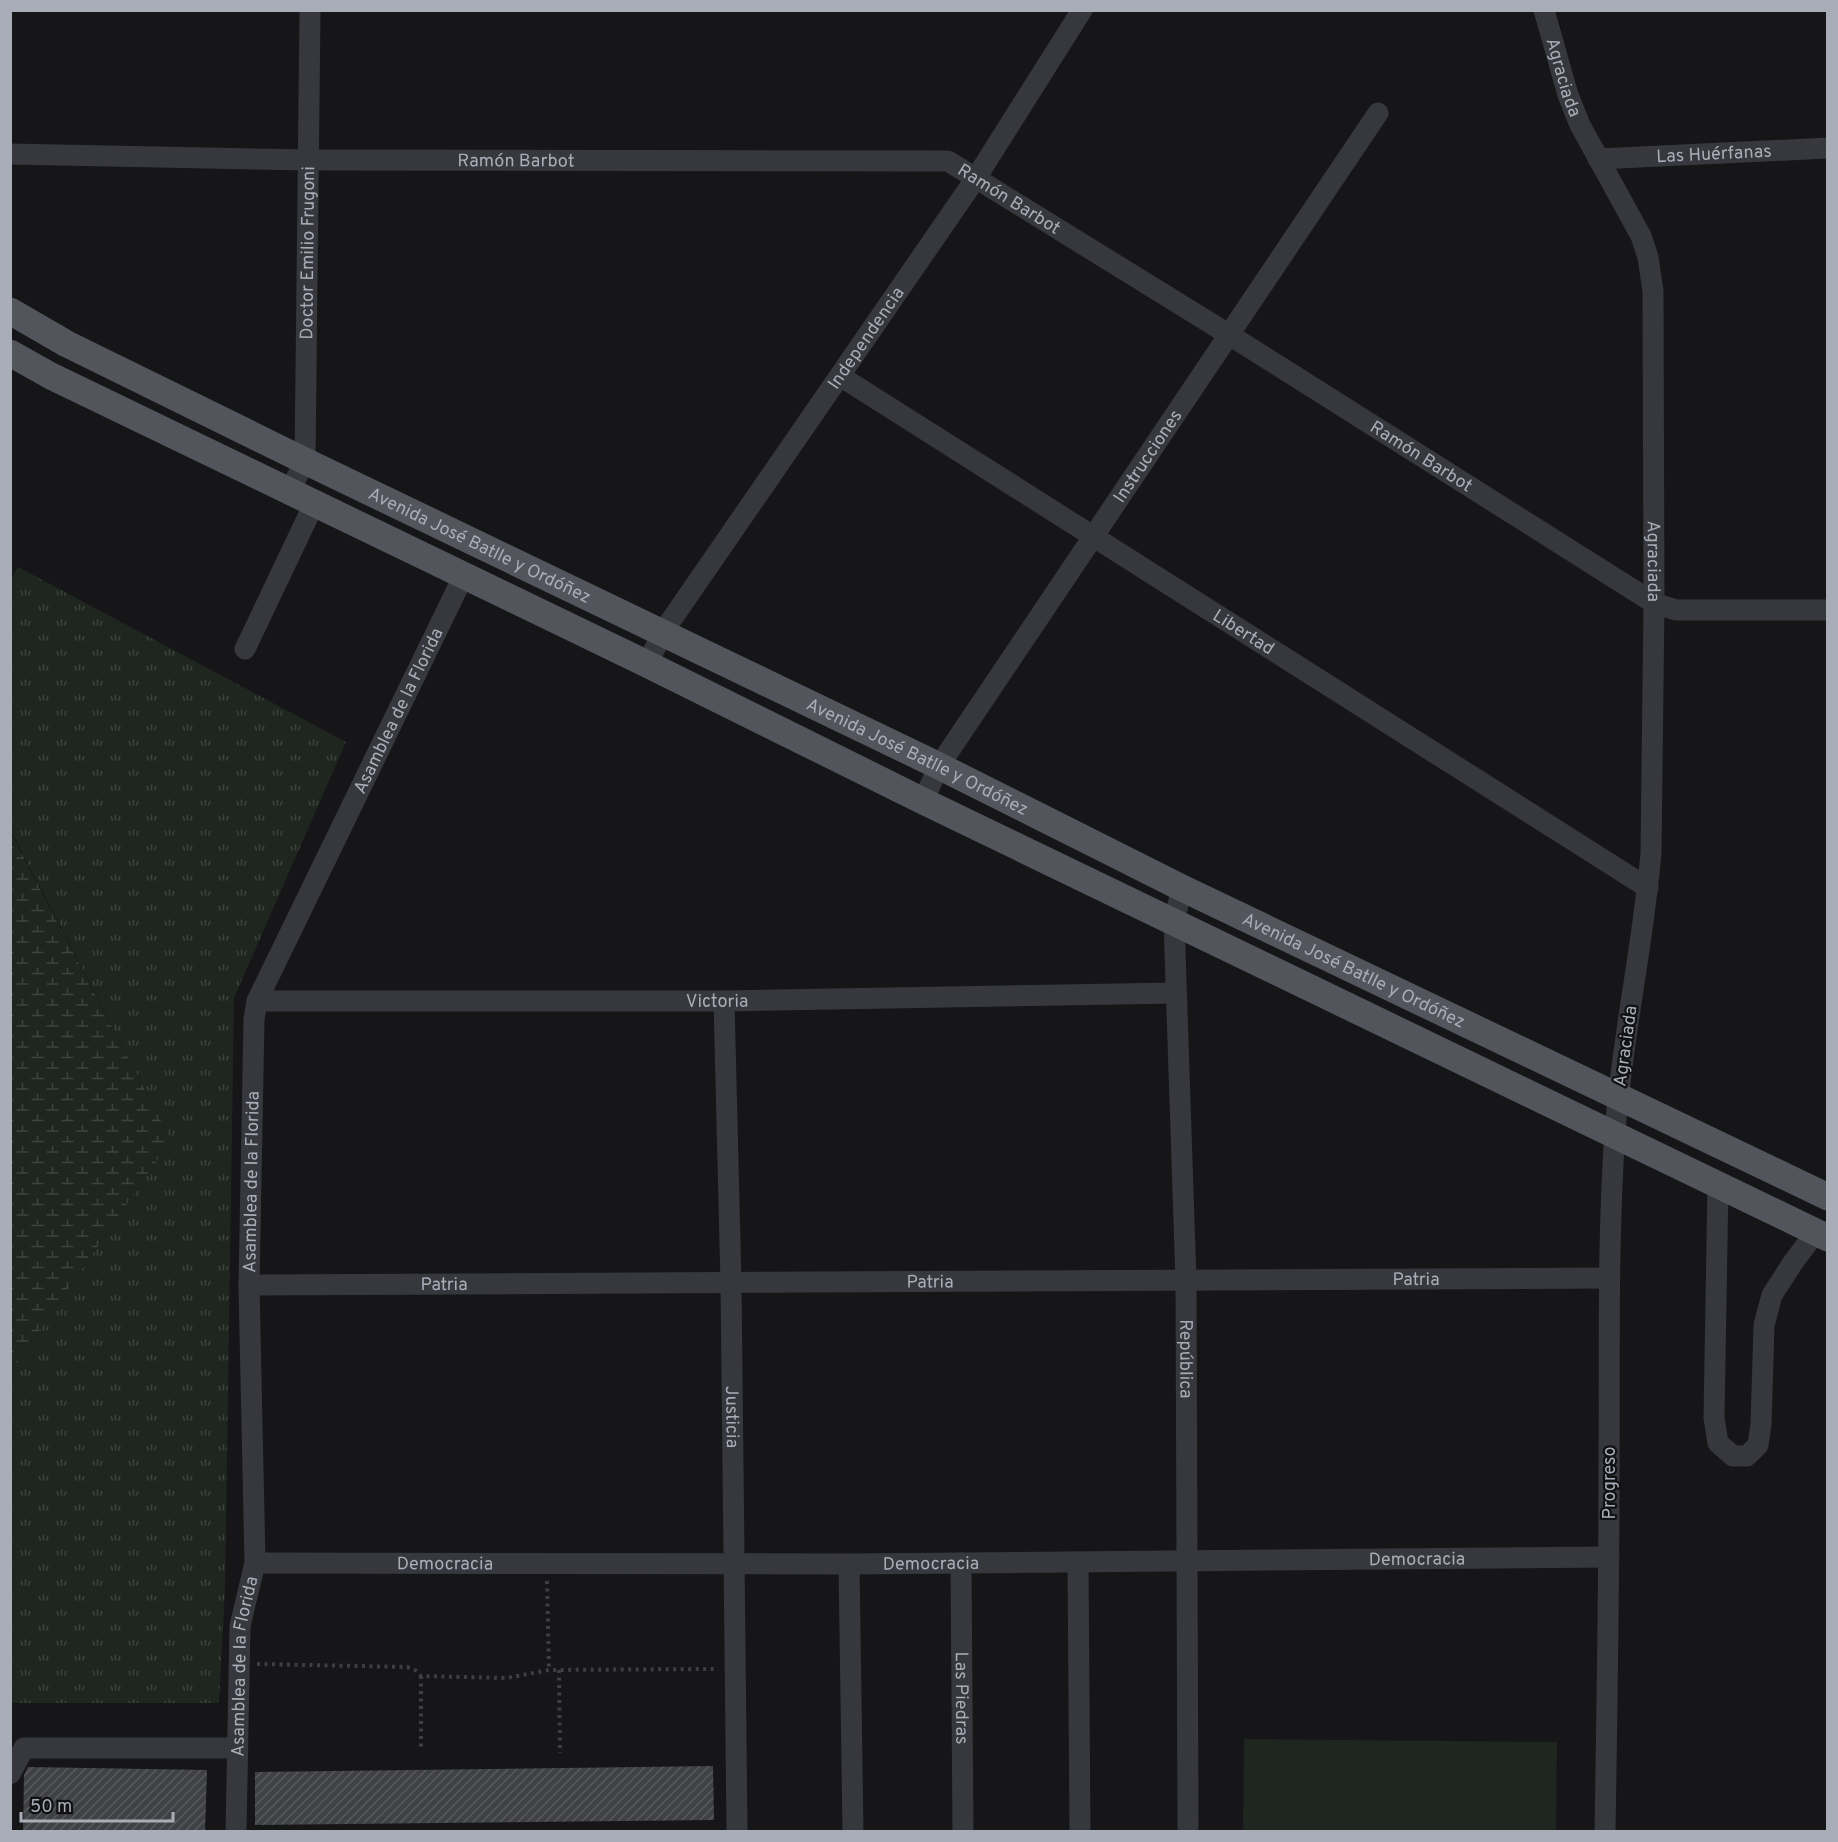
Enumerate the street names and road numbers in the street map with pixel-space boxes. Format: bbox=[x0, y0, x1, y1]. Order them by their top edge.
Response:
street label: Agraciada bbox=[1539, 35, 1586, 121]
street label: Las Huérfanas bbox=[1656, 141, 1772, 169]
street label: Ramón Barbot bbox=[457, 150, 575, 173]
street label: Ramón Barbot bbox=[953, 160, 1064, 241]
street label: Doctor Emilio Frugoni bbox=[296, 166, 321, 340]
street label: Independencia bbox=[824, 283, 910, 395]
street label: Instrucciones bbox=[1109, 406, 1188, 508]
street label: Ramón Barbot bbox=[1365, 416, 1476, 498]
street label: Avenida José Batlle y Ordóñez bbox=[364, 483, 594, 610]
street label: Agraciada bbox=[1641, 520, 1664, 602]
street label: Libertad bbox=[1208, 605, 1278, 661]
street label: Asamblea de la Florida bbox=[349, 624, 450, 798]
street label: Avenida José Batlle y Ordóñez bbox=[802, 694, 1032, 822]
street label: Avenida José Batlle y Ordóñez bbox=[1238, 908, 1468, 1035]
street label: Victoria bbox=[686, 991, 749, 1014]
street label: Agraciada bbox=[1609, 1004, 1644, 1088]
street label: Asamblea de la Florida bbox=[239, 1091, 266, 1273]
street label: Patria bbox=[1392, 1269, 1440, 1292]
street label: Patria bbox=[906, 1271, 954, 1295]
street label: Patria bbox=[420, 1274, 468, 1297]
street label: República bbox=[1173, 1319, 1196, 1399]
street label: Justicia bbox=[719, 1386, 743, 1448]
street label: Progreso bbox=[1599, 1447, 1622, 1519]
street label: Democracia bbox=[1369, 1548, 1465, 1572]
street label: Democracia bbox=[397, 1553, 493, 1576]
street label: Democracia bbox=[883, 1553, 979, 1577]
street label: Asamblea de la Florida bbox=[227, 1574, 264, 1757]
street label: Las Piedras bbox=[949, 1651, 972, 1745]

